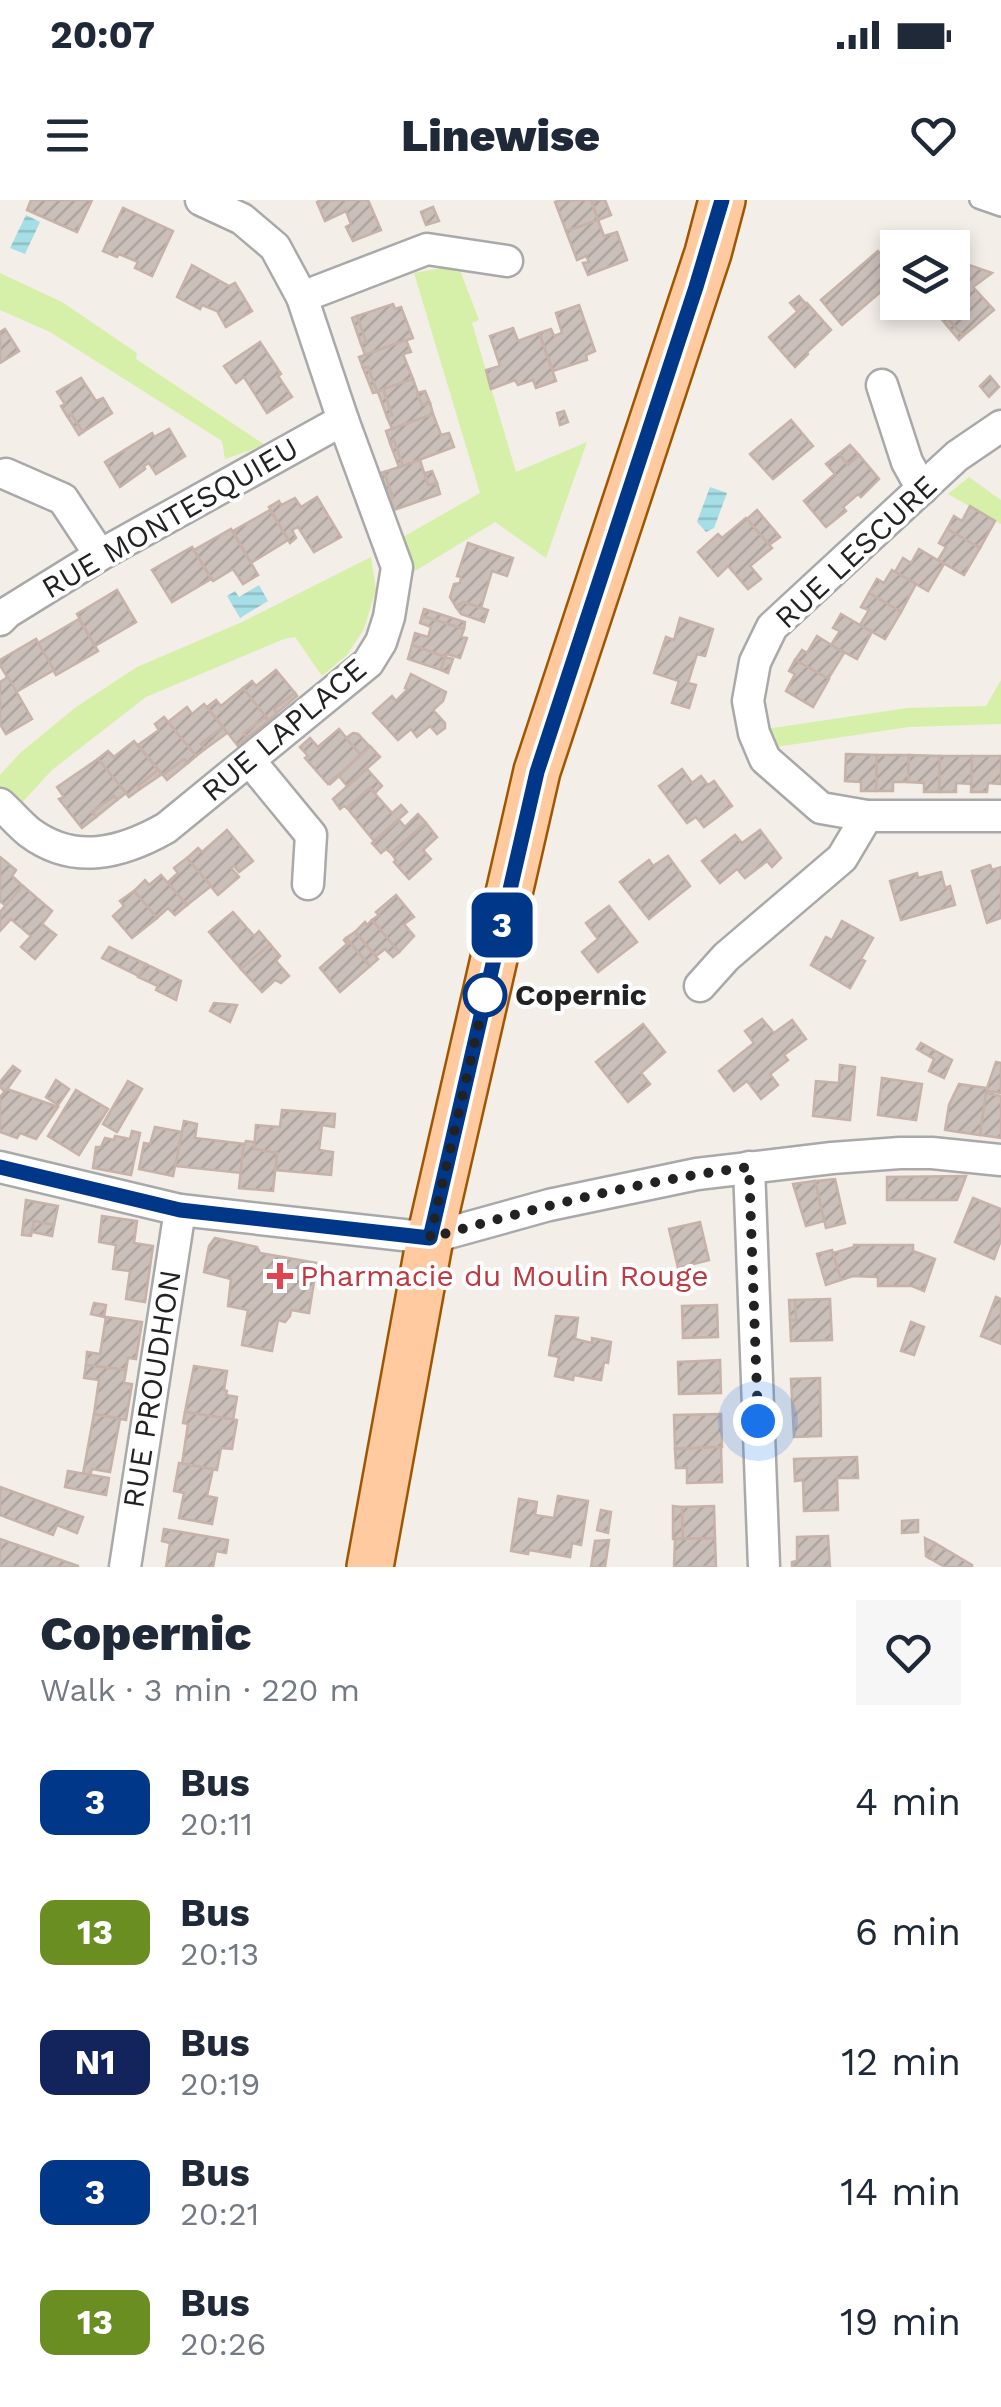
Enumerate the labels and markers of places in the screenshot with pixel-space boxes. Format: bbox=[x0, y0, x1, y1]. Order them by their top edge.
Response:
marker: Copernic bbox=[464, 974, 506, 1016]
place label: Copernic bbox=[515, 977, 647, 1012]
place label: Pharmacie du Moulin Rouge bbox=[300, 1258, 709, 1293]
marker: Pharmacie du Moulin Rouge bbox=[269, 1265, 291, 1287]

